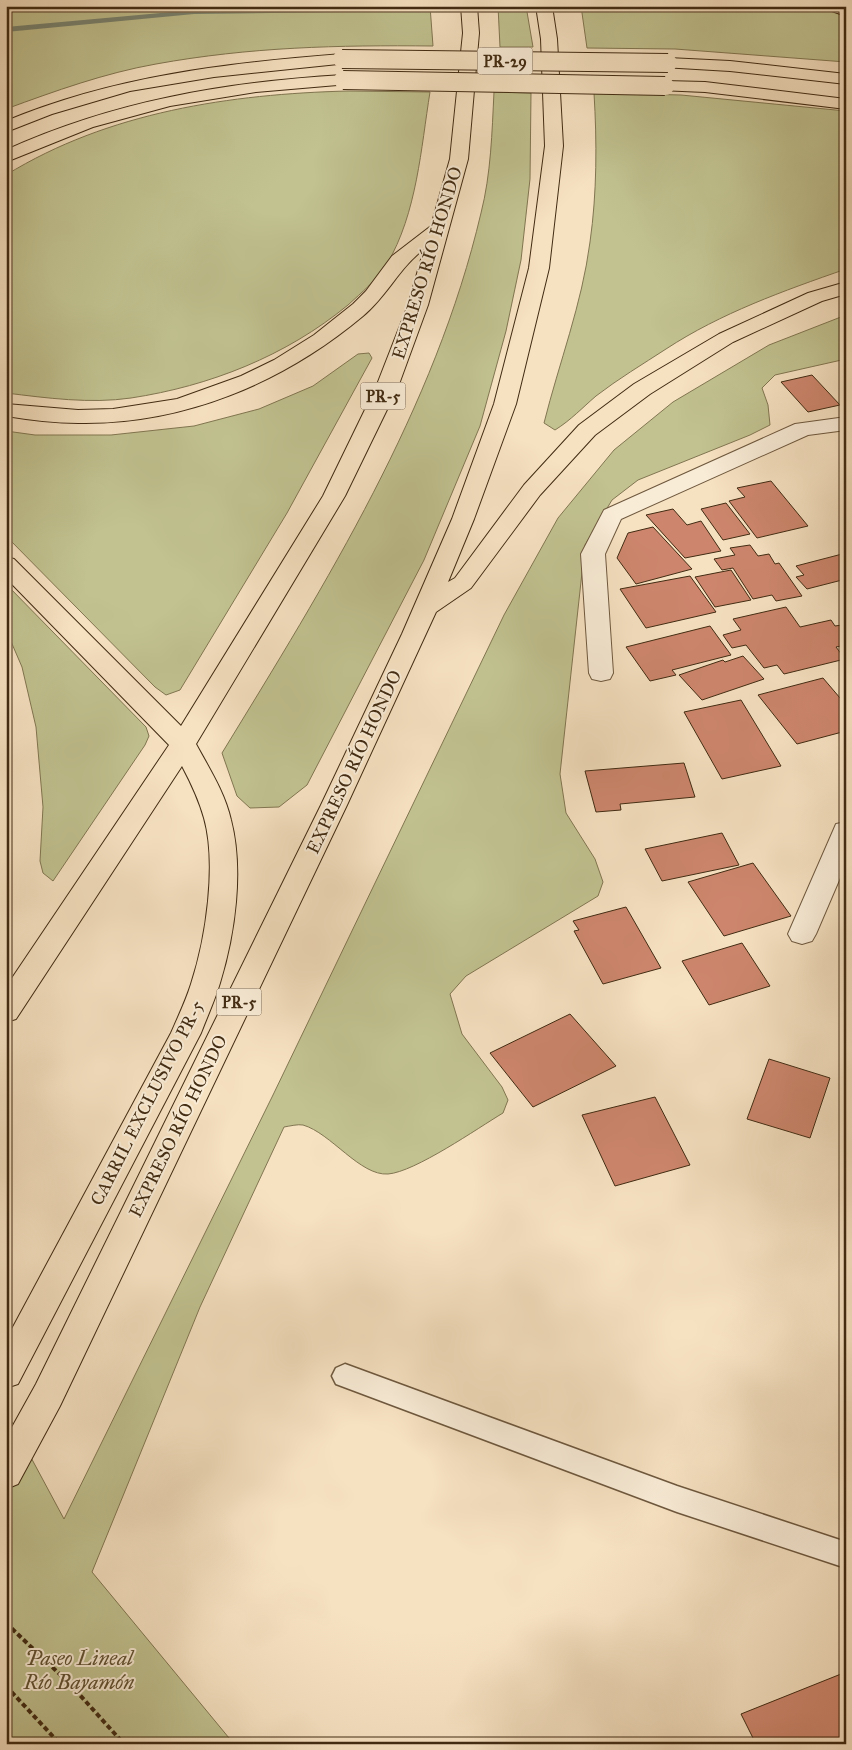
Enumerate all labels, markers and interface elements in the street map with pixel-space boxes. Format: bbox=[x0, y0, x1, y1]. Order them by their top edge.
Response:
road number: PR-29 bbox=[478, 48, 532, 74]
street label: EXPRESO RÍO HONDO bbox=[385, 163, 467, 362]
road number: PR-5 bbox=[360, 382, 406, 410]
street label: EXPRESO RÍO HONDO bbox=[300, 666, 406, 857]
road number: PR-5 bbox=[216, 989, 262, 1016]
street label: CARRIL EXCLUSIVO PR-5 bbox=[86, 996, 209, 1209]
street label: EXPRESO RÍO HONDO bbox=[122, 1030, 232, 1221]
park label: Paseo Lineal Río Bayamón bbox=[23, 1645, 135, 1695]

